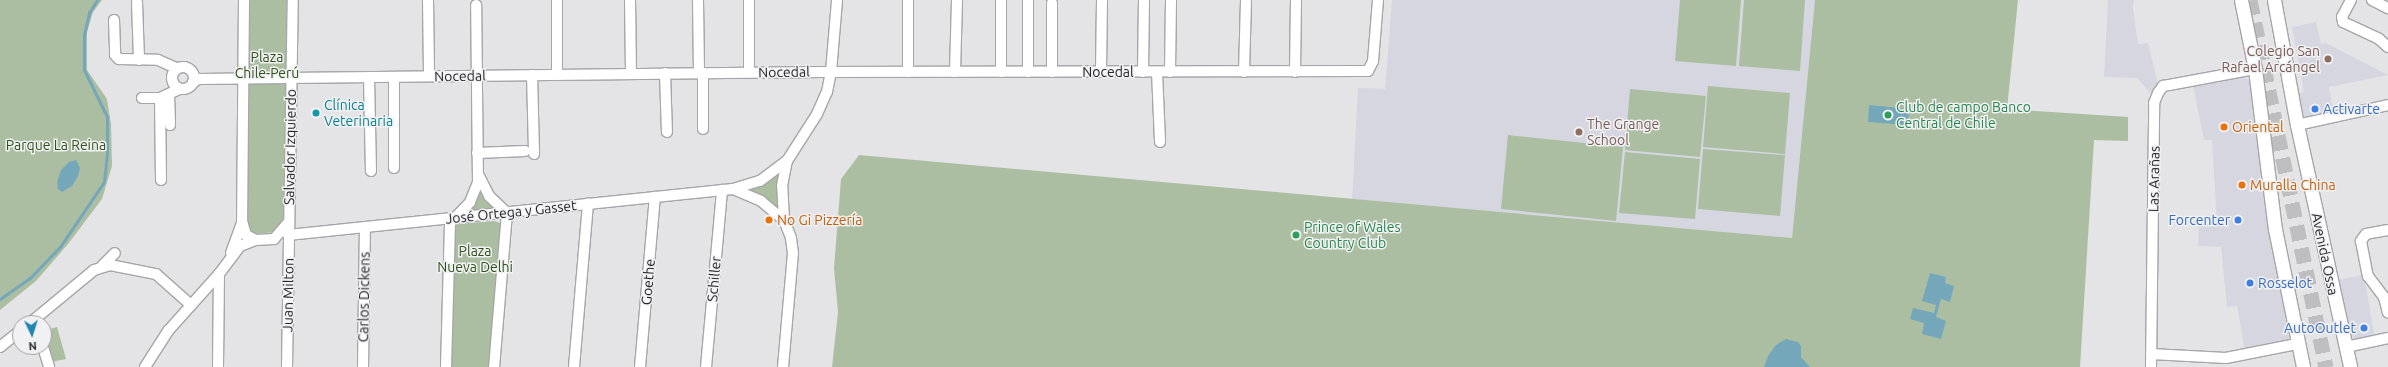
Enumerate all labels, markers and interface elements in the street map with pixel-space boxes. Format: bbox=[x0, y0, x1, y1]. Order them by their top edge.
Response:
place label: Colegio San Rafael Arcángel bbox=[2221, 43, 2320, 76]
park label: Plaza Chile-Perú bbox=[235, 49, 299, 82]
marker: Colegio San Rafael Arcángel bbox=[2323, 54, 2333, 64]
street label: Nocedal bbox=[758, 63, 810, 81]
street label: Nocedal bbox=[1082, 64, 1134, 80]
street label: Nocedal bbox=[434, 67, 486, 85]
street label: Salvador Izquierdo bbox=[281, 89, 299, 205]
place label: Clínica Veterinaria bbox=[324, 97, 393, 130]
place label: Club de campo Banco Central de Chile bbox=[1896, 99, 2031, 132]
place label: Activarte bbox=[2323, 101, 2380, 117]
marker: Activarte bbox=[2310, 104, 2320, 114]
marker: Clínica Veterinaria bbox=[311, 108, 321, 118]
marker: Club de campo Banco Central de Chile bbox=[1883, 110, 1893, 120]
place label: The Grange School bbox=[1587, 116, 1659, 148]
place label: Oriental bbox=[2232, 119, 2284, 135]
marker: Oriental bbox=[2219, 122, 2229, 132]
marker: The Grange School bbox=[1574, 127, 1584, 137]
park label: Parque La Reina bbox=[6, 137, 106, 153]
street label: Las Arañas bbox=[2145, 146, 2163, 212]
place label: Muralla China bbox=[2250, 177, 2336, 193]
marker: Muralla China bbox=[2237, 180, 2247, 190]
street label: José Ortega y Gasset bbox=[445, 197, 577, 227]
street label: Avenida Ossa bbox=[2308, 211, 2342, 297]
place label: No Gi Pizzería bbox=[777, 212, 862, 228]
place label: Forcenter bbox=[2168, 212, 2230, 228]
marker: No Gi Pizzería bbox=[764, 215, 774, 225]
marker: Forcenter bbox=[2233, 215, 2243, 225]
place label: Prince of Wales Country Club bbox=[1304, 219, 1401, 252]
marker: Prince of Wales Country Club bbox=[1291, 230, 1301, 240]
park label: Plaza Nueva Delhi bbox=[437, 243, 513, 276]
street label: Carlos Dickens bbox=[355, 252, 373, 342]
street label: Schiller bbox=[704, 256, 724, 302]
street label: Juan Milton bbox=[279, 258, 297, 332]
street label: Goethe bbox=[638, 258, 658, 306]
place label: Rosselot bbox=[2258, 275, 2312, 291]
marker: Rosselot bbox=[2245, 278, 2255, 288]
north arrow bbox=[12, 315, 52, 355]
place label: AutoOutlet bbox=[2284, 320, 2356, 336]
marker: AutoOutlet bbox=[2359, 323, 2369, 333]
text: N bbox=[28, 340, 37, 352]

